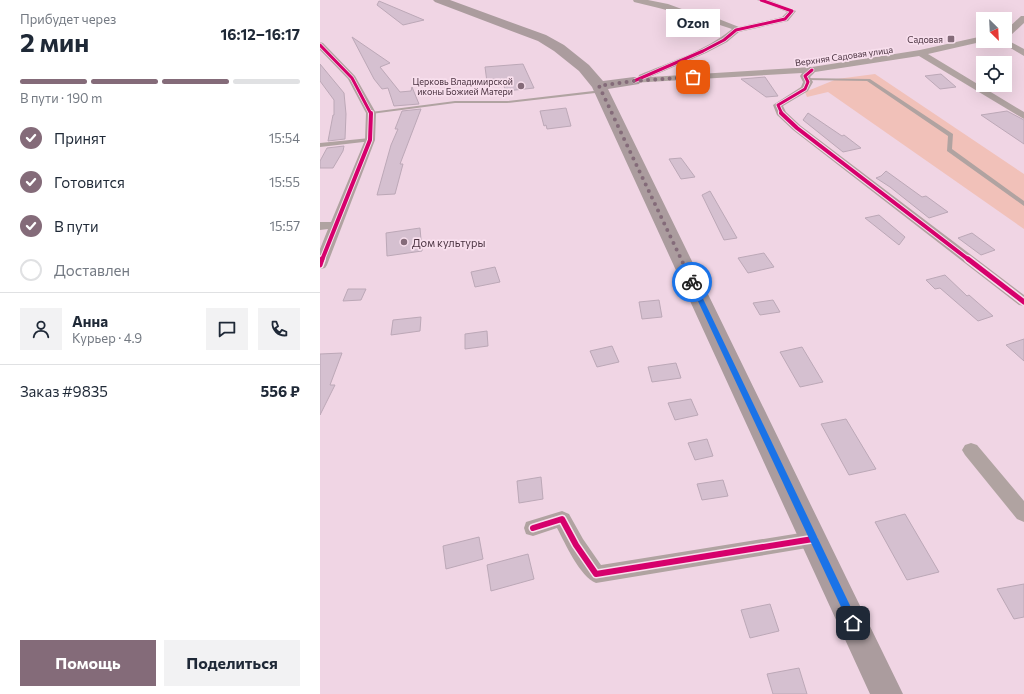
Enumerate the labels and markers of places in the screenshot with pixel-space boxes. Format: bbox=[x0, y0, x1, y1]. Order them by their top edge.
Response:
callout: Ozon bbox=[666, 9, 720, 37]
place label: Садовая bbox=[907, 34, 943, 45]
marker: Садовая bbox=[946, 34, 956, 44]
pin bbox=[676, 60, 710, 94]
place label: Церковь Владимирской иконы Божией Матери bbox=[412, 76, 513, 97]
marker: Церковь Владимирской иконы Божией Матери bbox=[516, 81, 526, 91]
place label: Дом культуры bbox=[412, 236, 485, 249]
marker: Дом культуры bbox=[399, 237, 409, 247]
pin bbox=[836, 606, 870, 640]

